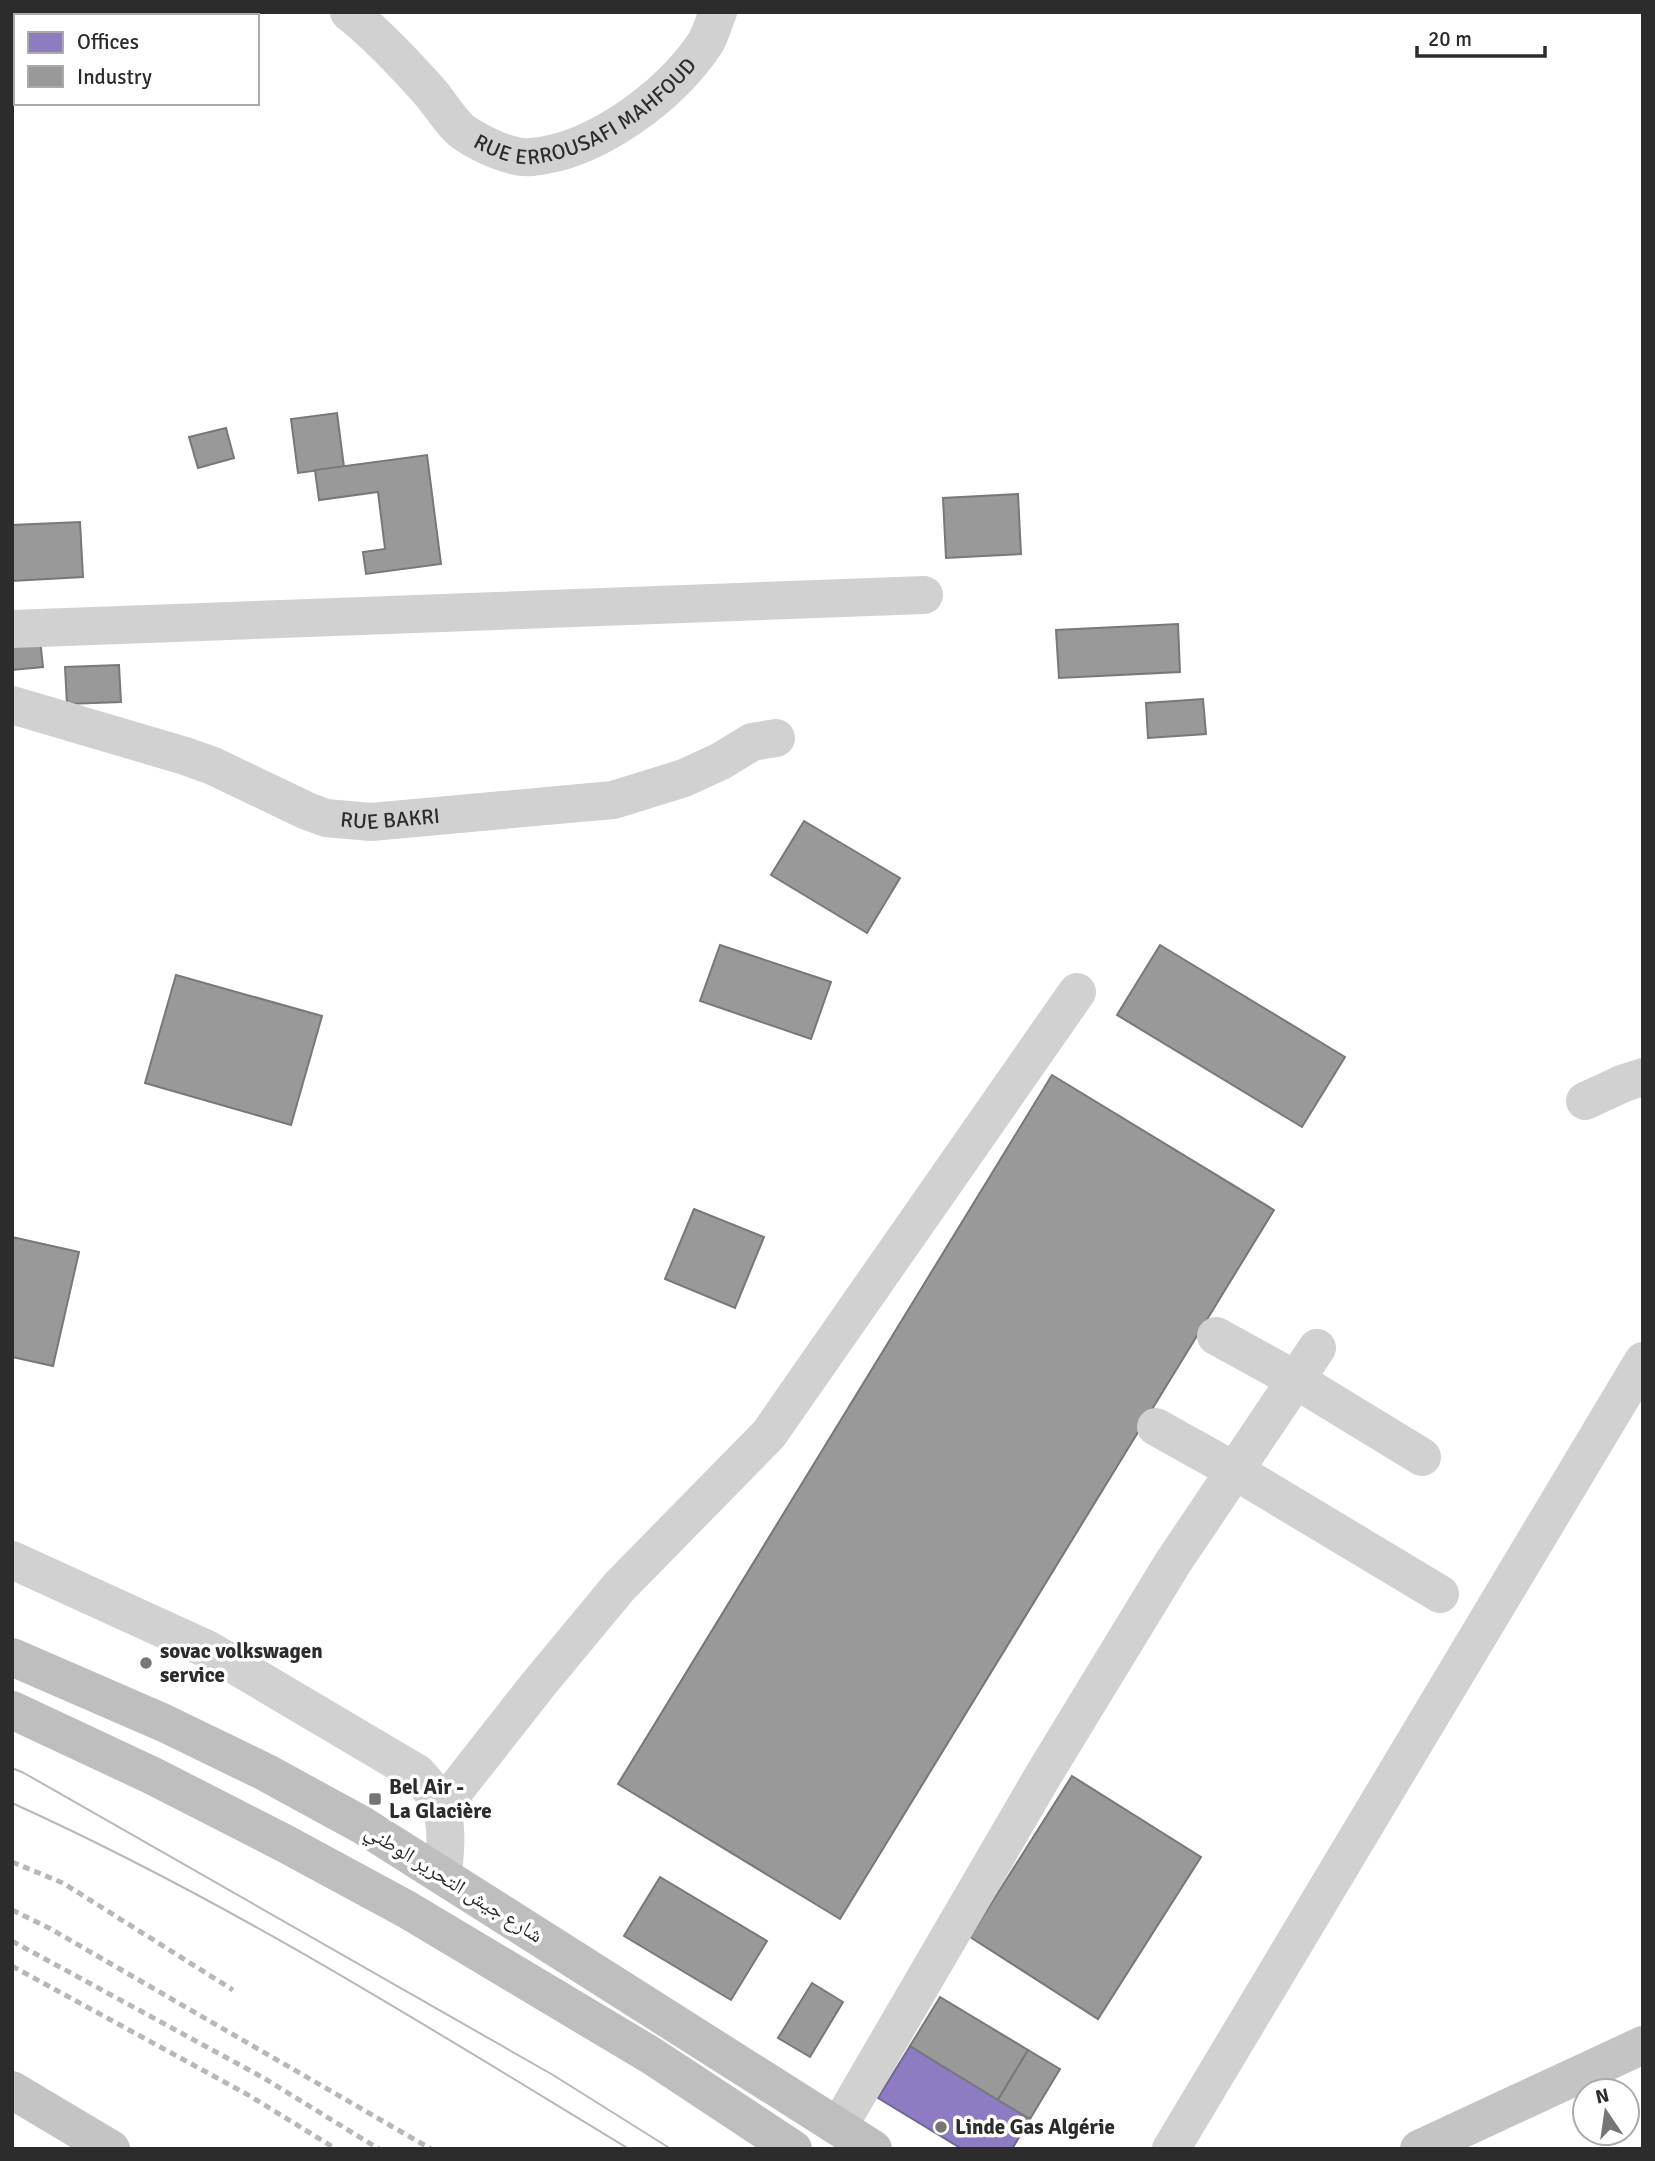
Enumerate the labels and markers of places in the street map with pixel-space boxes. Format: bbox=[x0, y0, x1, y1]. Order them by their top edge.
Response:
place label: sovac volkswagen service bbox=[160, 1638, 323, 1688]
marker: sovac volkswagen service bbox=[138, 1655, 154, 1671]
place label: Bel Air - La Glacière bbox=[389, 1774, 492, 1824]
marker: Bel Air - La Glacière bbox=[367, 1791, 383, 1807]
place label: Linde Gas Algérie bbox=[955, 2114, 1115, 2140]
marker: Linde Gas Algérie bbox=[933, 2119, 949, 2135]

